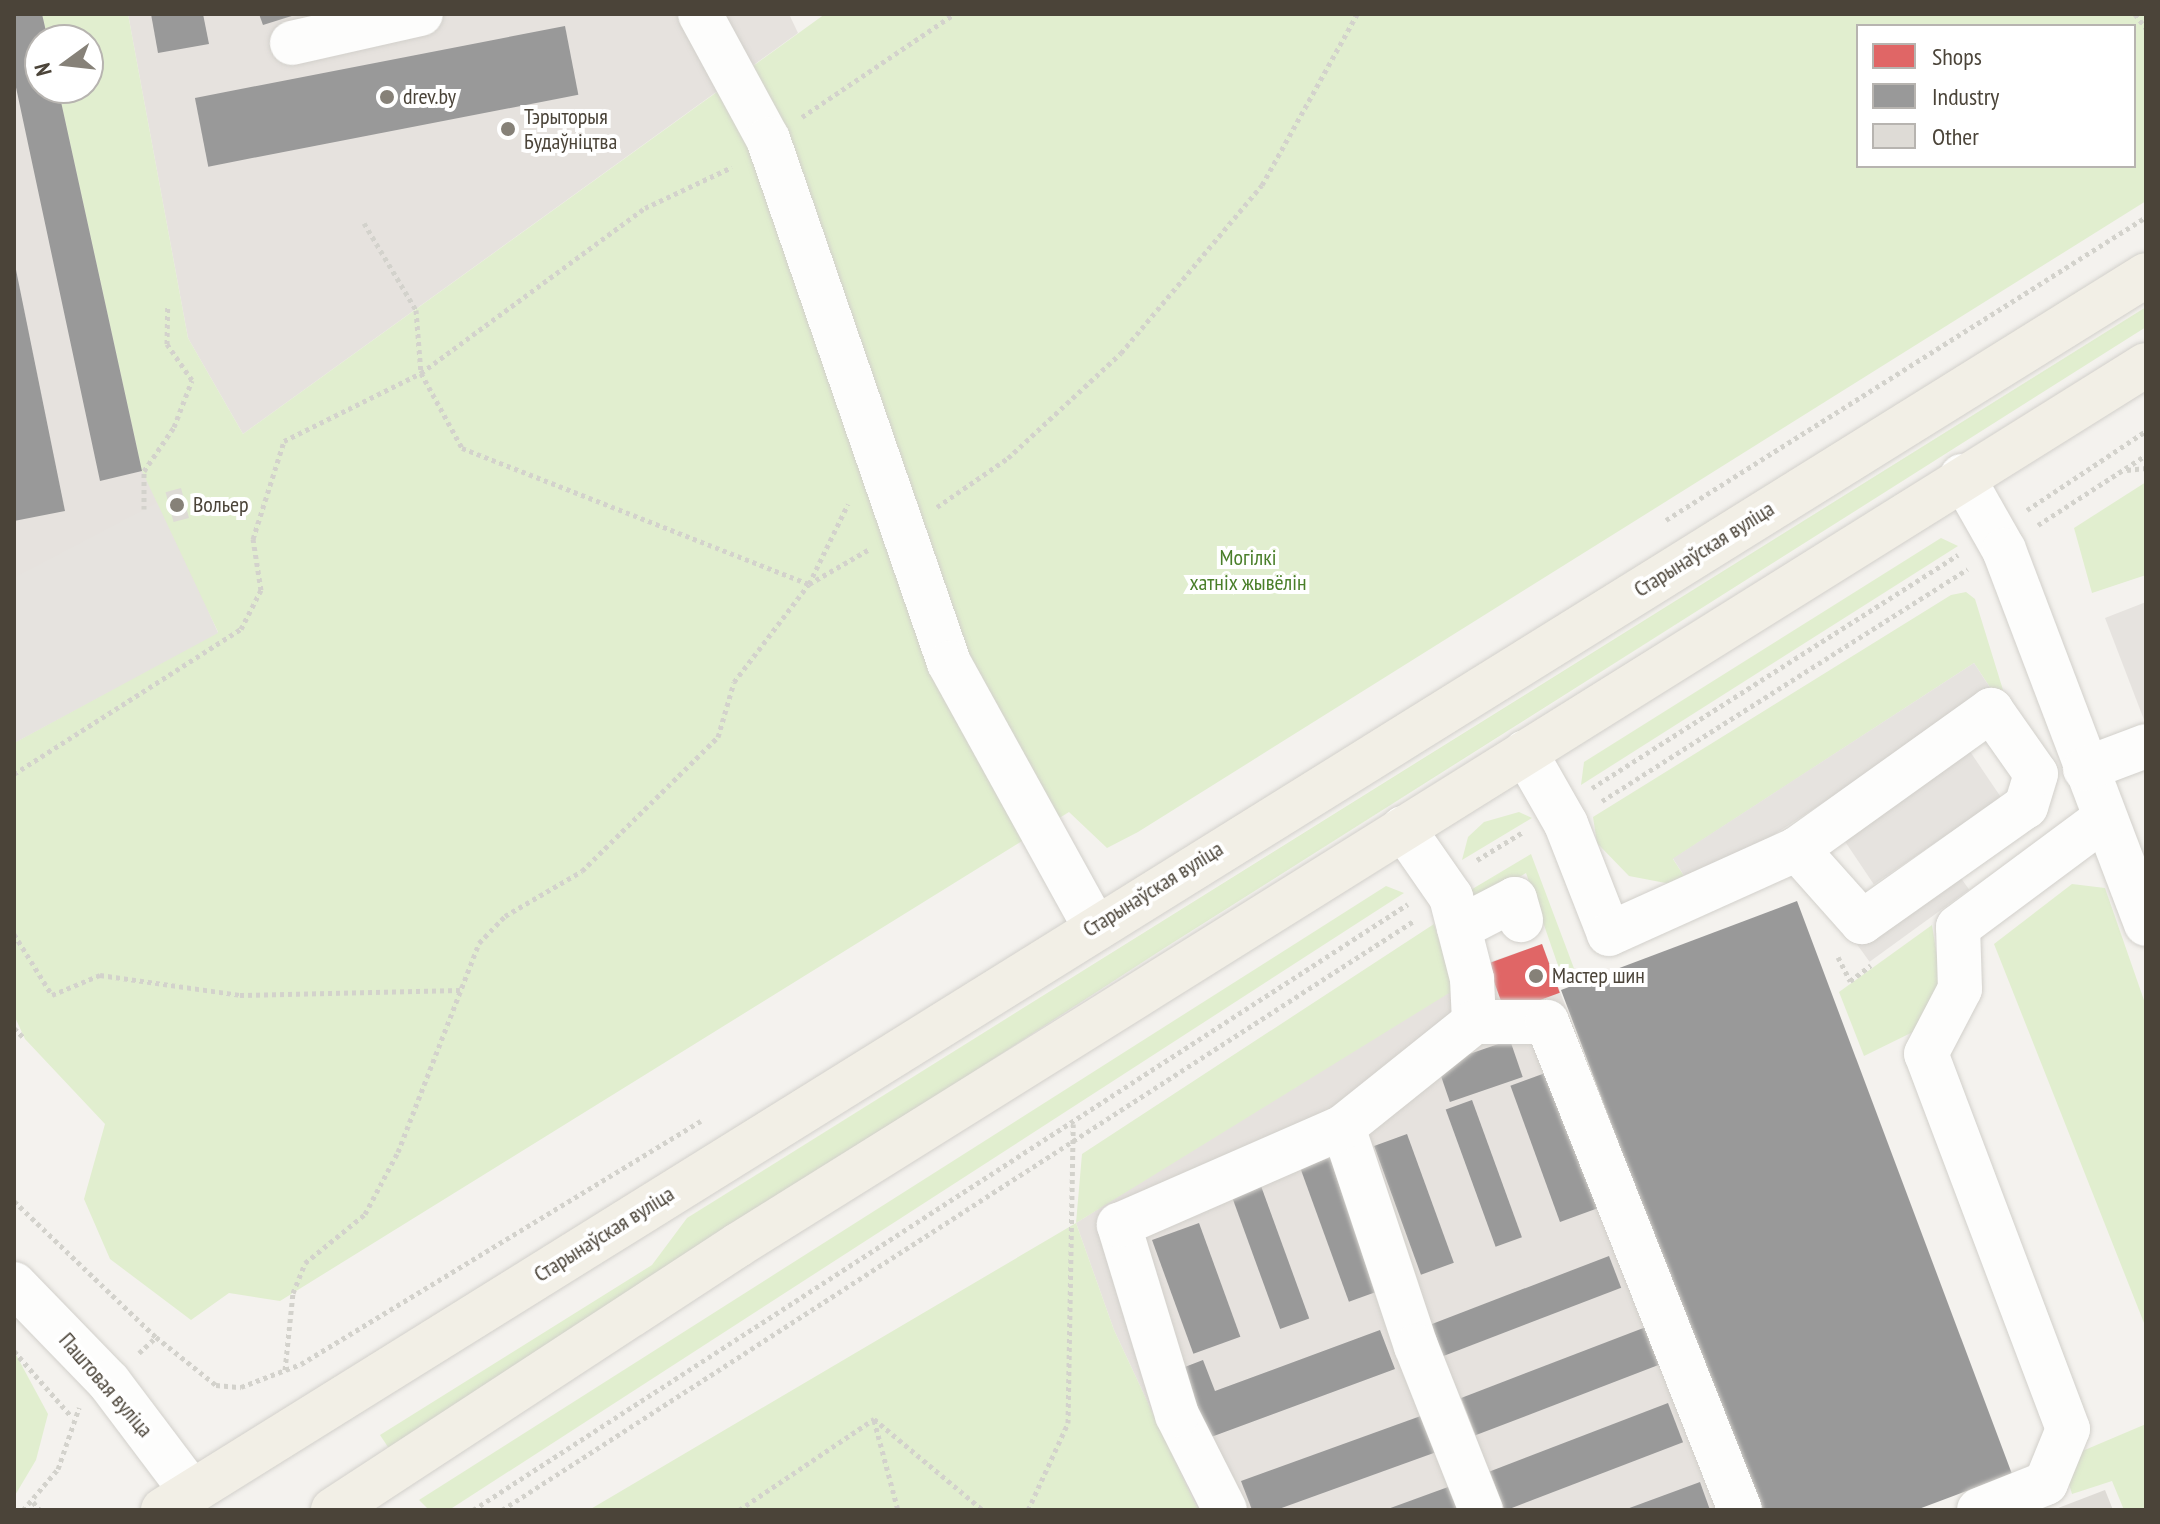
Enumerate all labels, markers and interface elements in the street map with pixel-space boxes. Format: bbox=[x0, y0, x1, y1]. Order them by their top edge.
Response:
north arrow bbox=[24, 24, 104, 104]
legend bbox=[1856, 24, 2136, 168]
text: Shops bbox=[1932, 41, 1982, 72]
text: N bbox=[28, 60, 58, 79]
text: Industry bbox=[1932, 81, 1999, 112]
place label: drev.by bbox=[403, 84, 456, 110]
marker: drev.by bbox=[378, 88, 396, 106]
place label: Тэрыторыя Будаўніцтва bbox=[524, 103, 617, 154]
marker: Тэрыторыя Будаўніцтва bbox=[499, 120, 517, 138]
text: Other bbox=[1932, 121, 1979, 152]
place label: Вольер bbox=[193, 492, 249, 518]
street label: Старынаўская вуліца bbox=[1629, 495, 1779, 603]
marker: Вольер bbox=[168, 496, 186, 514]
park label: Могілкі хатніх жывёлін bbox=[1189, 544, 1307, 596]
street label: Старынаўская вуліца bbox=[1078, 835, 1228, 943]
place label: Мастер шин bbox=[1552, 963, 1645, 989]
marker: Мастер шин bbox=[1527, 967, 1545, 985]
street label: Старынаўская вуліца bbox=[529, 1180, 679, 1288]
street label: Паштовая вуліца bbox=[54, 1327, 158, 1443]

